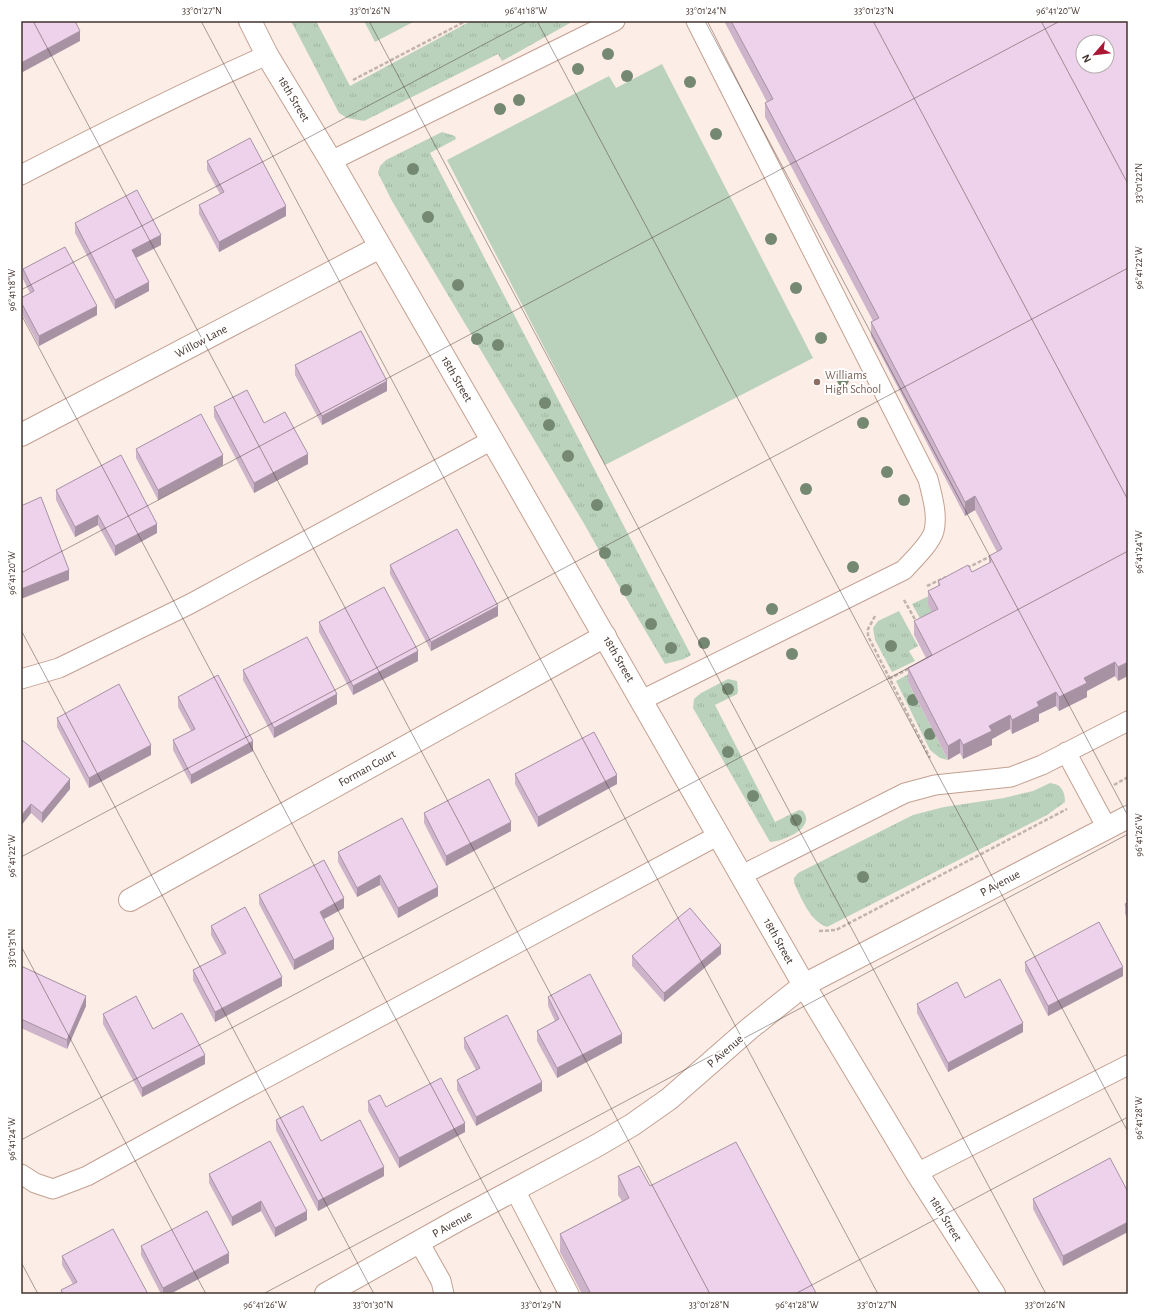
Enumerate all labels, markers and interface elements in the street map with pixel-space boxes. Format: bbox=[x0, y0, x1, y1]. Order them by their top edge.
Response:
text: 33°01'27"N bbox=[182, 6, 222, 16]
text: 33°01'26"N bbox=[350, 6, 390, 16]
text: 96°41'18"W bbox=[505, 6, 547, 16]
text: 33°01'24"N bbox=[686, 6, 726, 16]
text: 33°01'23"N bbox=[854, 6, 894, 16]
text: 96°41'20"W bbox=[1036, 6, 1080, 16]
north arrow bbox=[1075, 34, 1115, 74]
text: N bbox=[1080, 52, 1093, 64]
street label: 18th Street bbox=[276, 74, 312, 124]
text: 33°01'22"N bbox=[1134, 163, 1144, 203]
text: 96°41'22"W bbox=[1134, 246, 1144, 290]
text: 96°41'18"W bbox=[7, 269, 17, 311]
street label: Willow Lane bbox=[173, 322, 229, 360]
street label: 18th Street bbox=[439, 354, 475, 404]
place label: Williams High School bbox=[825, 369, 881, 395]
marker: Williams High School bbox=[812, 377, 822, 387]
text: 96°41'24"W bbox=[1134, 530, 1144, 574]
text: 96°41'20"W bbox=[7, 551, 17, 595]
street label: 18th Street bbox=[601, 634, 637, 684]
street label: Forman Court bbox=[336, 747, 398, 789]
text: 96°41'26"W bbox=[1134, 813, 1144, 857]
text: 96°41'22"W bbox=[7, 834, 17, 878]
street label: P Avenue bbox=[978, 868, 1022, 898]
street label: 18th Street bbox=[762, 916, 796, 966]
text: 33°01'31"N bbox=[7, 929, 17, 967]
street label: P Avenue bbox=[705, 1032, 745, 1070]
text: 96°41'28"W bbox=[1134, 1096, 1144, 1140]
text: 96°41'24"W bbox=[7, 1117, 17, 1161]
street label: 18th Street bbox=[928, 1195, 964, 1244]
street label: P Avenue bbox=[430, 1208, 474, 1240]
text: 96°41'26"W bbox=[243, 1300, 287, 1310]
text: 33°01'30"N bbox=[353, 1300, 393, 1310]
text: 33°01'29"N bbox=[521, 1300, 561, 1310]
text: 33°01'28"N bbox=[689, 1300, 729, 1310]
text: 96°41'28"W bbox=[775, 1300, 819, 1310]
text: 33°01'27"N bbox=[857, 1300, 897, 1310]
text: 33°01'26"N bbox=[1025, 1300, 1065, 1310]

